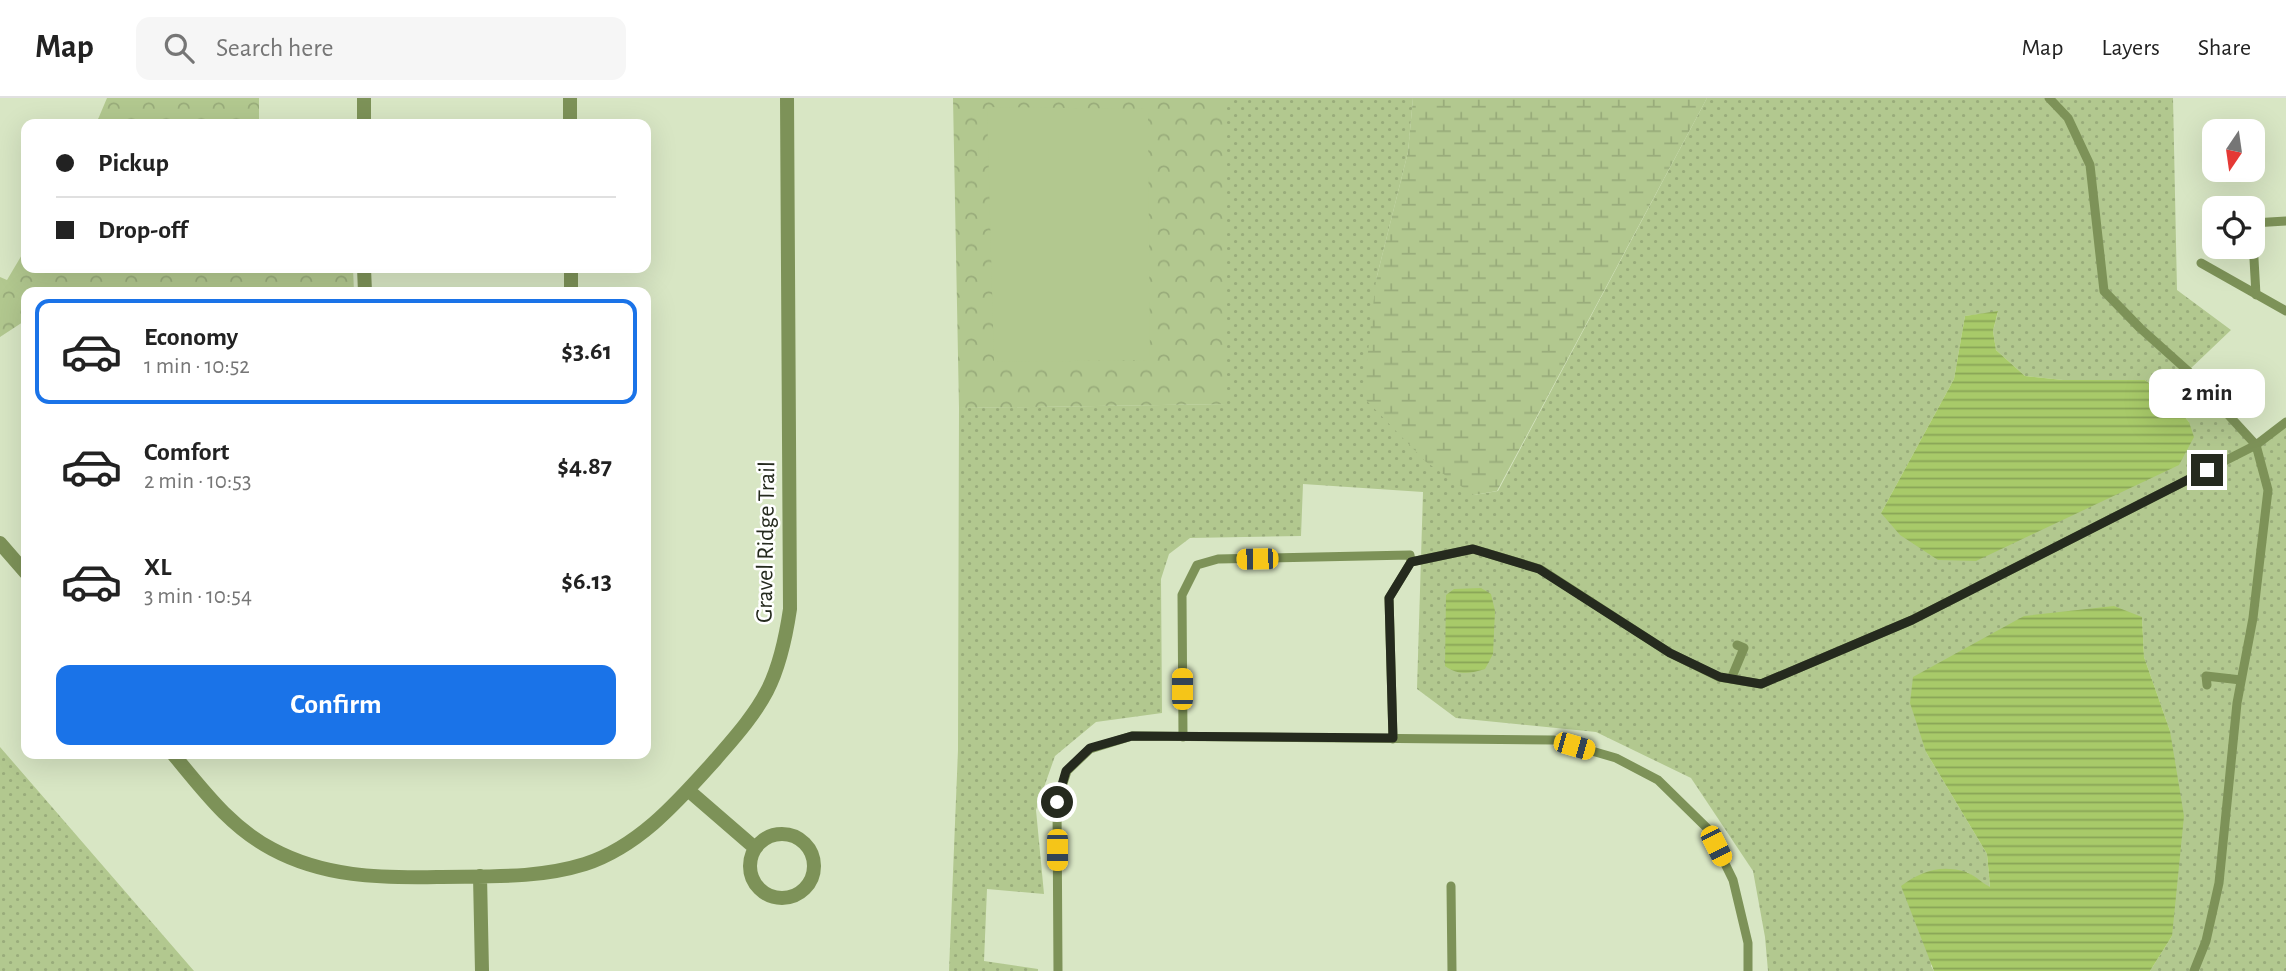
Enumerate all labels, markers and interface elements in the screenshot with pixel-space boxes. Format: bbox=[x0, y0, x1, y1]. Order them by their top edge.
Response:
search box bbox=[136, 17, 626, 80]
icon: search bbox=[160, 29, 198, 67]
text: Map bbox=[35, 31, 94, 64]
text: Search here bbox=[216, 35, 334, 61]
text: Map bbox=[2021, 36, 2063, 60]
text: Layers bbox=[2101, 36, 2160, 60]
text: Share bbox=[2198, 36, 2251, 60]
north arrow bbox=[2202, 119, 2264, 182]
map controls bbox=[2202, 119, 2265, 259]
text: Pickup bbox=[98, 150, 169, 176]
button: locate bbox=[2202, 196, 2265, 259]
text: Drop-off bbox=[98, 217, 187, 243]
icon: car bbox=[60, 320, 123, 383]
text: Economy bbox=[144, 324, 238, 350]
text: $3.61 bbox=[561, 338, 612, 364]
text: 1 min · 10:52 bbox=[144, 355, 250, 378]
callout: 2 min bbox=[2149, 368, 2265, 418]
text: 2 min bbox=[2181, 382, 2233, 405]
icon: car bbox=[60, 435, 123, 498]
text: Comfort bbox=[144, 439, 229, 465]
text: $4.87 bbox=[557, 453, 612, 479]
route end bbox=[2191, 454, 2223, 486]
street label: Gravel Ridge Trail bbox=[753, 461, 779, 623]
text: 2 min · 10:53 bbox=[144, 470, 251, 493]
car bbox=[1236, 548, 1279, 570]
icon: car bbox=[60, 550, 123, 613]
text: XL bbox=[144, 554, 171, 580]
text: $6.13 bbox=[561, 568, 612, 594]
text: 3 min · 10:54 bbox=[144, 585, 252, 608]
button: Confirm bbox=[56, 665, 616, 745]
car bbox=[1172, 668, 1193, 710]
car bbox=[1551, 730, 1598, 762]
route start bbox=[1041, 786, 1073, 818]
car bbox=[1698, 823, 1735, 869]
car bbox=[1047, 829, 1068, 871]

